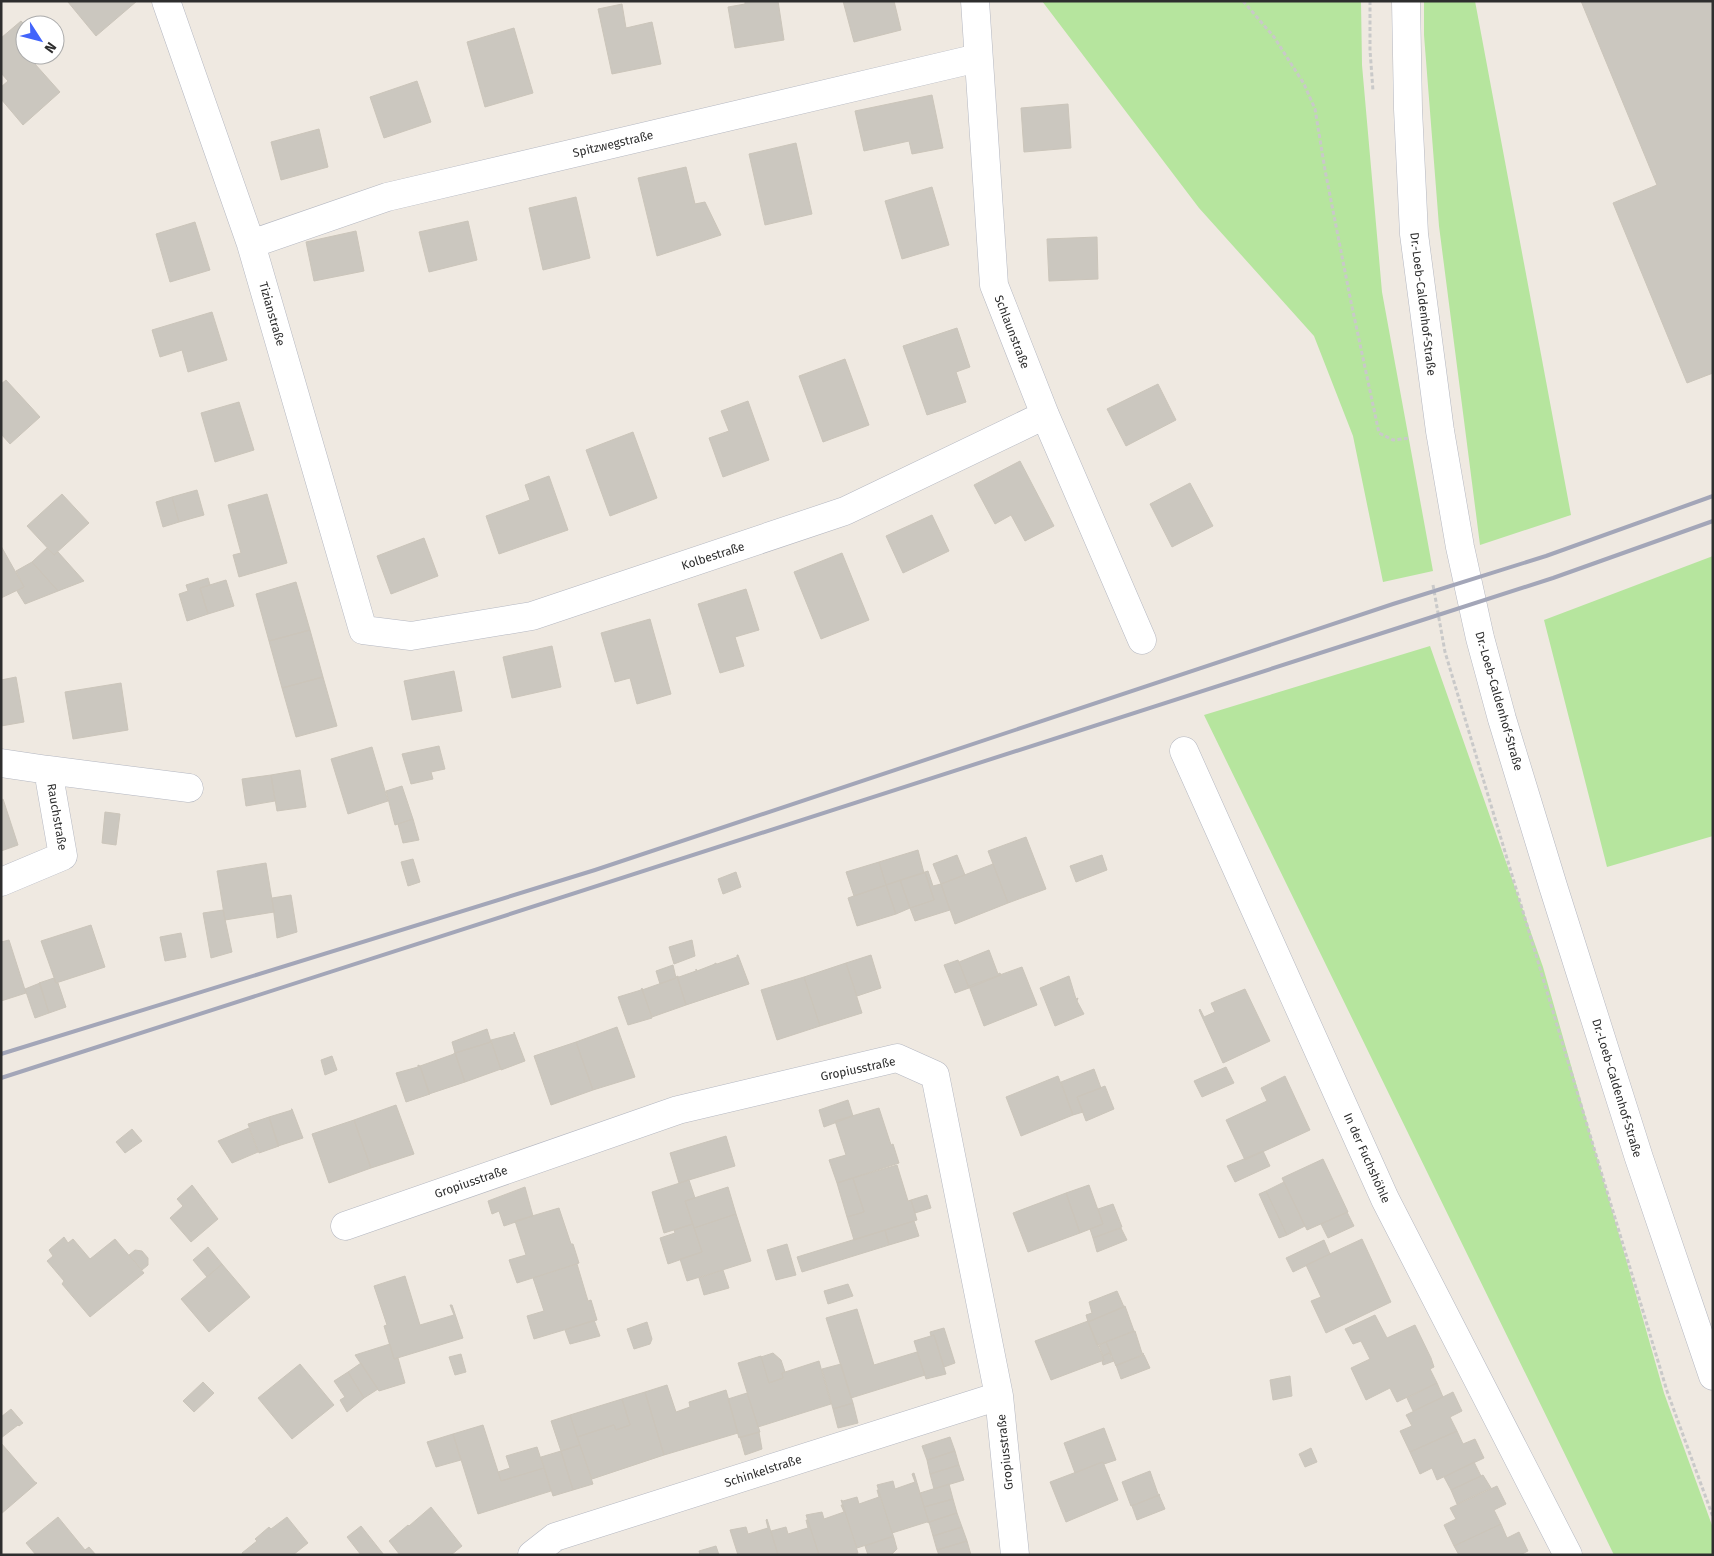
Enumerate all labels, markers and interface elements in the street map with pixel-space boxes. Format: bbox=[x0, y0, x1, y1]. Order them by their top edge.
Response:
north arrow bbox=[15, 15, 65, 65]
text: N bbox=[41, 39, 60, 56]
street label: Spitzwegstraße bbox=[571, 128, 655, 160]
street label: Dr.-Loeb-Caldenhof-Straße bbox=[1407, 231, 1439, 377]
street label: Tizianstraße bbox=[256, 280, 288, 348]
street label: Schlaunstraße bbox=[992, 293, 1032, 371]
street label: Kolbestraße bbox=[680, 539, 746, 573]
street label: Dr.-Loeb-Caldenhof-Straße bbox=[1472, 630, 1526, 772]
street label: Rauchstraße bbox=[44, 782, 70, 852]
street label: Dr.-Loeb-Caldenhof-Straße bbox=[1589, 1017, 1645, 1159]
street label: Gropiusstraße bbox=[819, 1054, 897, 1084]
street label: In der Fuchshöhle bbox=[1341, 1111, 1393, 1205]
street label: Gropiusstraße bbox=[433, 1163, 509, 1201]
street label: Gropiusstraße bbox=[994, 1413, 1016, 1491]
street label: Schinkelstraße bbox=[723, 1452, 803, 1490]

